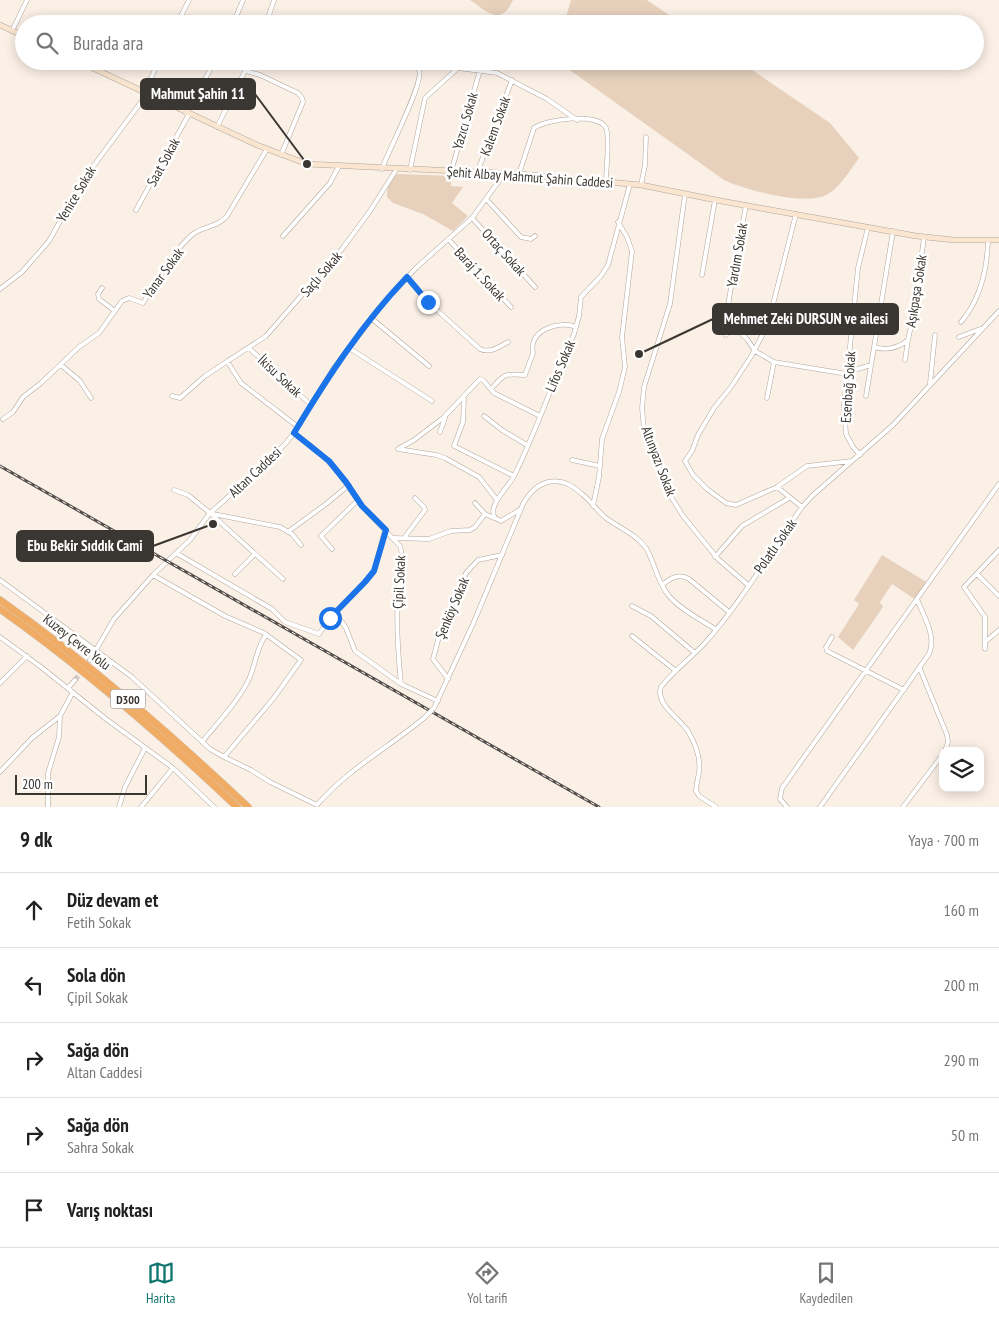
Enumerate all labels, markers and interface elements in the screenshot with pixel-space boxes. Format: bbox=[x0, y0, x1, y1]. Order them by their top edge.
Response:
search box bbox=[15, 15, 984, 70]
icon: search bbox=[33, 29, 61, 57]
text: Burada ara bbox=[73, 31, 143, 55]
callout: Mahmut Şahin 11 bbox=[141, 79, 255, 109]
text: Mahmut Şahin 11 bbox=[151, 84, 245, 103]
street label: Yazıcı Sokak bbox=[448, 90, 482, 152]
street label: Kalem Sokak bbox=[476, 93, 514, 158]
street label: Saat Sokak bbox=[142, 134, 184, 189]
street label: Yenice Sokak bbox=[52, 162, 100, 225]
street label: Şehit Albay Mahmut Şahin Caddesi bbox=[446, 162, 614, 192]
street label: Yardım Sokak bbox=[723, 221, 752, 288]
street label: Ortaç Sokak bbox=[478, 225, 530, 280]
street label: Baraj 1. Sokak bbox=[451, 243, 510, 305]
street label: Yanar Sokak bbox=[139, 244, 188, 302]
street label: Saçlı Sokak bbox=[296, 247, 346, 300]
street label: Aşıkpaşa Sokak bbox=[901, 253, 931, 329]
route end bbox=[417, 291, 440, 314]
callout: Mehmet Zeki DURSUN ve ailesi bbox=[713, 304, 898, 334]
text: Mehmet Zeki DURSUN ve ailesi bbox=[724, 309, 888, 328]
street label: Lifos Sokak bbox=[541, 337, 579, 395]
street label: Esenbağ Sokak bbox=[837, 350, 860, 423]
street label: İkisu Sokak bbox=[254, 351, 306, 401]
street label: Altınyazı Sokak bbox=[637, 424, 681, 499]
street label: Altan Caddesi bbox=[225, 443, 285, 501]
street label: Polatlı Sokak bbox=[750, 515, 801, 577]
callout: Ebu Bekir Sıddık Cami bbox=[17, 531, 153, 561]
text: Ebu Bekir Sıddık Cami bbox=[27, 536, 143, 555]
street label: Çipil Sokak bbox=[389, 554, 409, 609]
street label: Şenköy Sokak bbox=[431, 574, 473, 642]
route start bbox=[319, 607, 342, 630]
street label: Kuzey Çevre Yolu bbox=[40, 610, 114, 674]
road number: D300 bbox=[110, 690, 146, 709]
map controls bbox=[939, 747, 984, 792]
button: layers bbox=[939, 747, 984, 792]
scale bar bbox=[15, 772, 148, 795]
text: 200 m bbox=[22, 775, 53, 793]
text: 9 dk bbox=[20, 826, 52, 853]
text: Yaya · 700 m bbox=[908, 830, 979, 850]
text: Düz devam et bbox=[67, 888, 158, 912]
icon: ahead bbox=[20, 896, 48, 924]
text: 160 m bbox=[944, 900, 979, 920]
text: Fetih Sokak bbox=[67, 912, 131, 932]
text: Sola dön bbox=[67, 963, 126, 987]
icon: left bbox=[20, 971, 48, 999]
text: 200 m bbox=[944, 975, 979, 995]
text: Çipil Sokak bbox=[67, 987, 128, 1007]
text: Sağa dön bbox=[67, 1038, 129, 1062]
icon: right bbox=[20, 1046, 48, 1074]
text: 290 m bbox=[944, 1050, 979, 1070]
text: Altan Caddesi bbox=[67, 1062, 142, 1082]
text: Sağa dön bbox=[67, 1113, 129, 1137]
icon: right bbox=[20, 1121, 48, 1149]
text: 50 m bbox=[951, 1125, 979, 1145]
text: Sahra Sokak bbox=[67, 1137, 134, 1157]
icon: arrive bbox=[20, 1196, 48, 1224]
text: Varış noktası bbox=[67, 1198, 153, 1222]
tab: Harita bbox=[146, 1259, 175, 1307]
tab: Yol tarifi bbox=[467, 1259, 507, 1307]
tab: Kaydedilen bbox=[799, 1259, 853, 1307]

